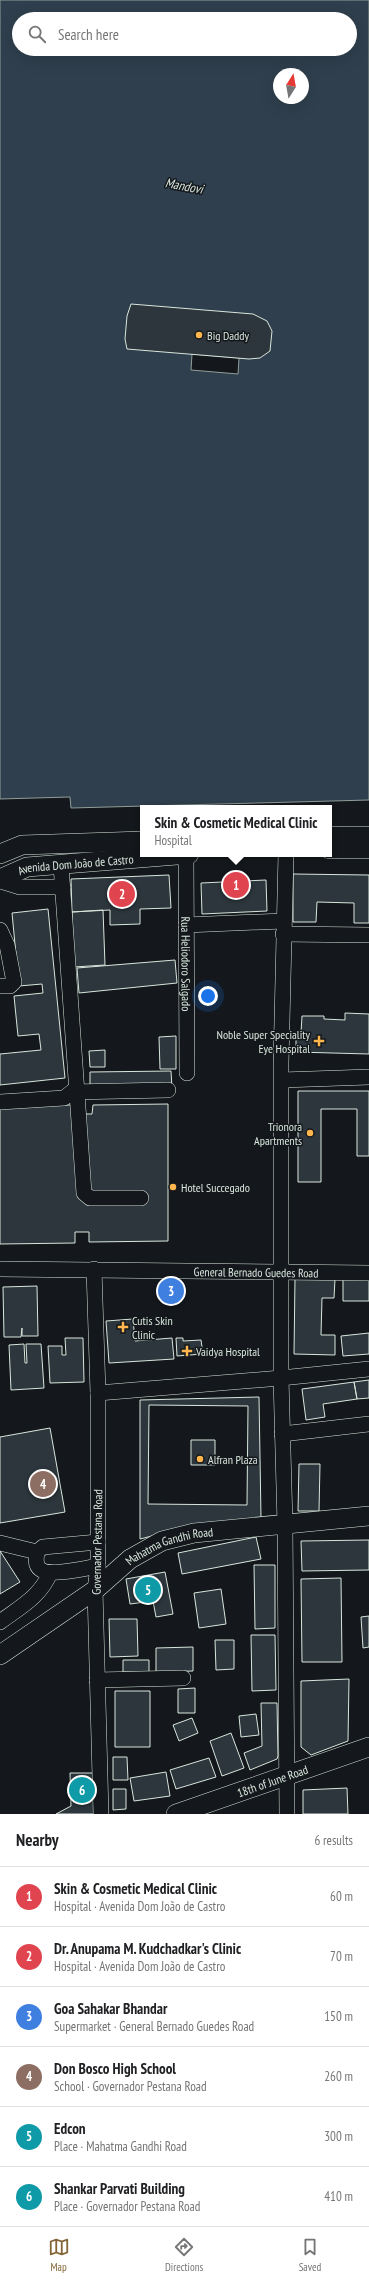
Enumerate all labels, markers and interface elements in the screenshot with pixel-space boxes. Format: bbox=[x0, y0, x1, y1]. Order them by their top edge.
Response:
search box bbox=[12, 12, 357, 56]
icon: search bbox=[26, 23, 48, 45]
text: Search here bbox=[58, 25, 119, 44]
north arrow bbox=[273, 68, 309, 104]
water label: Mandovi bbox=[164, 174, 206, 198]
place label: Big Daddy bbox=[207, 328, 249, 343]
marker: Big Daddy bbox=[194, 330, 204, 340]
popup bbox=[140, 805, 332, 857]
text: Skin & Cosmetic Medical Clinic bbox=[154, 813, 318, 832]
text: Hospital bbox=[154, 832, 192, 849]
street label: Avenida Dom João de Castro bbox=[15, 851, 134, 878]
pin: 1 bbox=[223, 870, 249, 900]
pin: 2 bbox=[109, 879, 135, 909]
street label: Rua Heliodoro Salgado bbox=[179, 917, 194, 1011]
your location bbox=[198, 986, 218, 1006]
place label: Noble Super Speciality Eye Hospital bbox=[216, 1027, 310, 1056]
marker: Noble Super Speciality Eye Hospital bbox=[313, 1035, 325, 1047]
place label: Trionora Apartments bbox=[254, 1119, 302, 1148]
marker: Trionora Apartments bbox=[305, 1128, 315, 1138]
place label: Hotel Succegado bbox=[181, 1180, 250, 1195]
marker: Hotel Succegado bbox=[168, 1182, 178, 1192]
street label: General Bernado Guedes Road bbox=[193, 1264, 319, 1280]
pin: 3 bbox=[158, 1276, 184, 1306]
place label: Cutis Skin Clinic bbox=[132, 1313, 173, 1342]
marker: Cutis Skin Clinic bbox=[117, 1321, 129, 1333]
place label: Vaidya Hospital bbox=[195, 1344, 260, 1359]
marker: Vaidya Hospital bbox=[181, 1345, 193, 1357]
place label: Alfran Plaza bbox=[208, 1452, 258, 1467]
marker: Alfran Plaza bbox=[195, 1454, 205, 1464]
pin: 4 bbox=[30, 1469, 56, 1499]
street label: Governador Pestana Road bbox=[89, 1489, 105, 1595]
street label: Mahatma Gandhi Road bbox=[122, 1524, 214, 1568]
pin: 5 bbox=[135, 1575, 161, 1605]
street label: 18th of June Road bbox=[235, 1761, 310, 1800]
pin: 6 bbox=[69, 1775, 95, 1805]
text: Nearby bbox=[16, 1829, 59, 1851]
text: 6 results bbox=[314, 1832, 353, 1849]
text: Skin & Cosmetic Medical Clinic bbox=[54, 1879, 217, 1898]
text: 1 bbox=[26, 1888, 32, 1905]
text: 60 m bbox=[330, 1888, 353, 1905]
text: Hospital · Avenida Dom João de Castro bbox=[54, 1898, 225, 1915]
text: Dr. Anupama M. Kudchadkar's Clinic bbox=[54, 1939, 241, 1958]
text: 2 bbox=[26, 1948, 32, 1965]
text: 70 m bbox=[330, 1948, 353, 1965]
text: Hospital · Avenida Dom João de Castro bbox=[54, 1958, 225, 1975]
text: Goa Sahakar Bhandar bbox=[54, 1999, 167, 2018]
text: 3 bbox=[26, 2008, 32, 2025]
text: 150 m bbox=[324, 2008, 353, 2025]
text: Supermarket · General Bernado Guedes Road bbox=[54, 2018, 254, 2035]
text: Don Bosco High School bbox=[54, 2059, 176, 2078]
text: 4 bbox=[26, 2068, 32, 2085]
text: 260 m bbox=[324, 2068, 353, 2085]
text: School · Governador Pestana Road bbox=[54, 2078, 207, 2095]
text: Edcon bbox=[54, 2119, 86, 2138]
text: 5 bbox=[26, 2128, 32, 2145]
text: 300 m bbox=[324, 2128, 353, 2145]
text: Place · Mahatma Gandhi Road bbox=[54, 2138, 187, 2155]
text: Shankar Parvati Building bbox=[54, 2179, 185, 2198]
text: 6 bbox=[26, 2188, 32, 2205]
text: 410 m bbox=[324, 2188, 353, 2205]
text: Place · Governador Pestana Road bbox=[54, 2198, 200, 2215]
tab: Map bbox=[48, 2236, 70, 2274]
tab: Directions bbox=[165, 2236, 203, 2274]
tab: Saved bbox=[299, 2236, 321, 2274]

